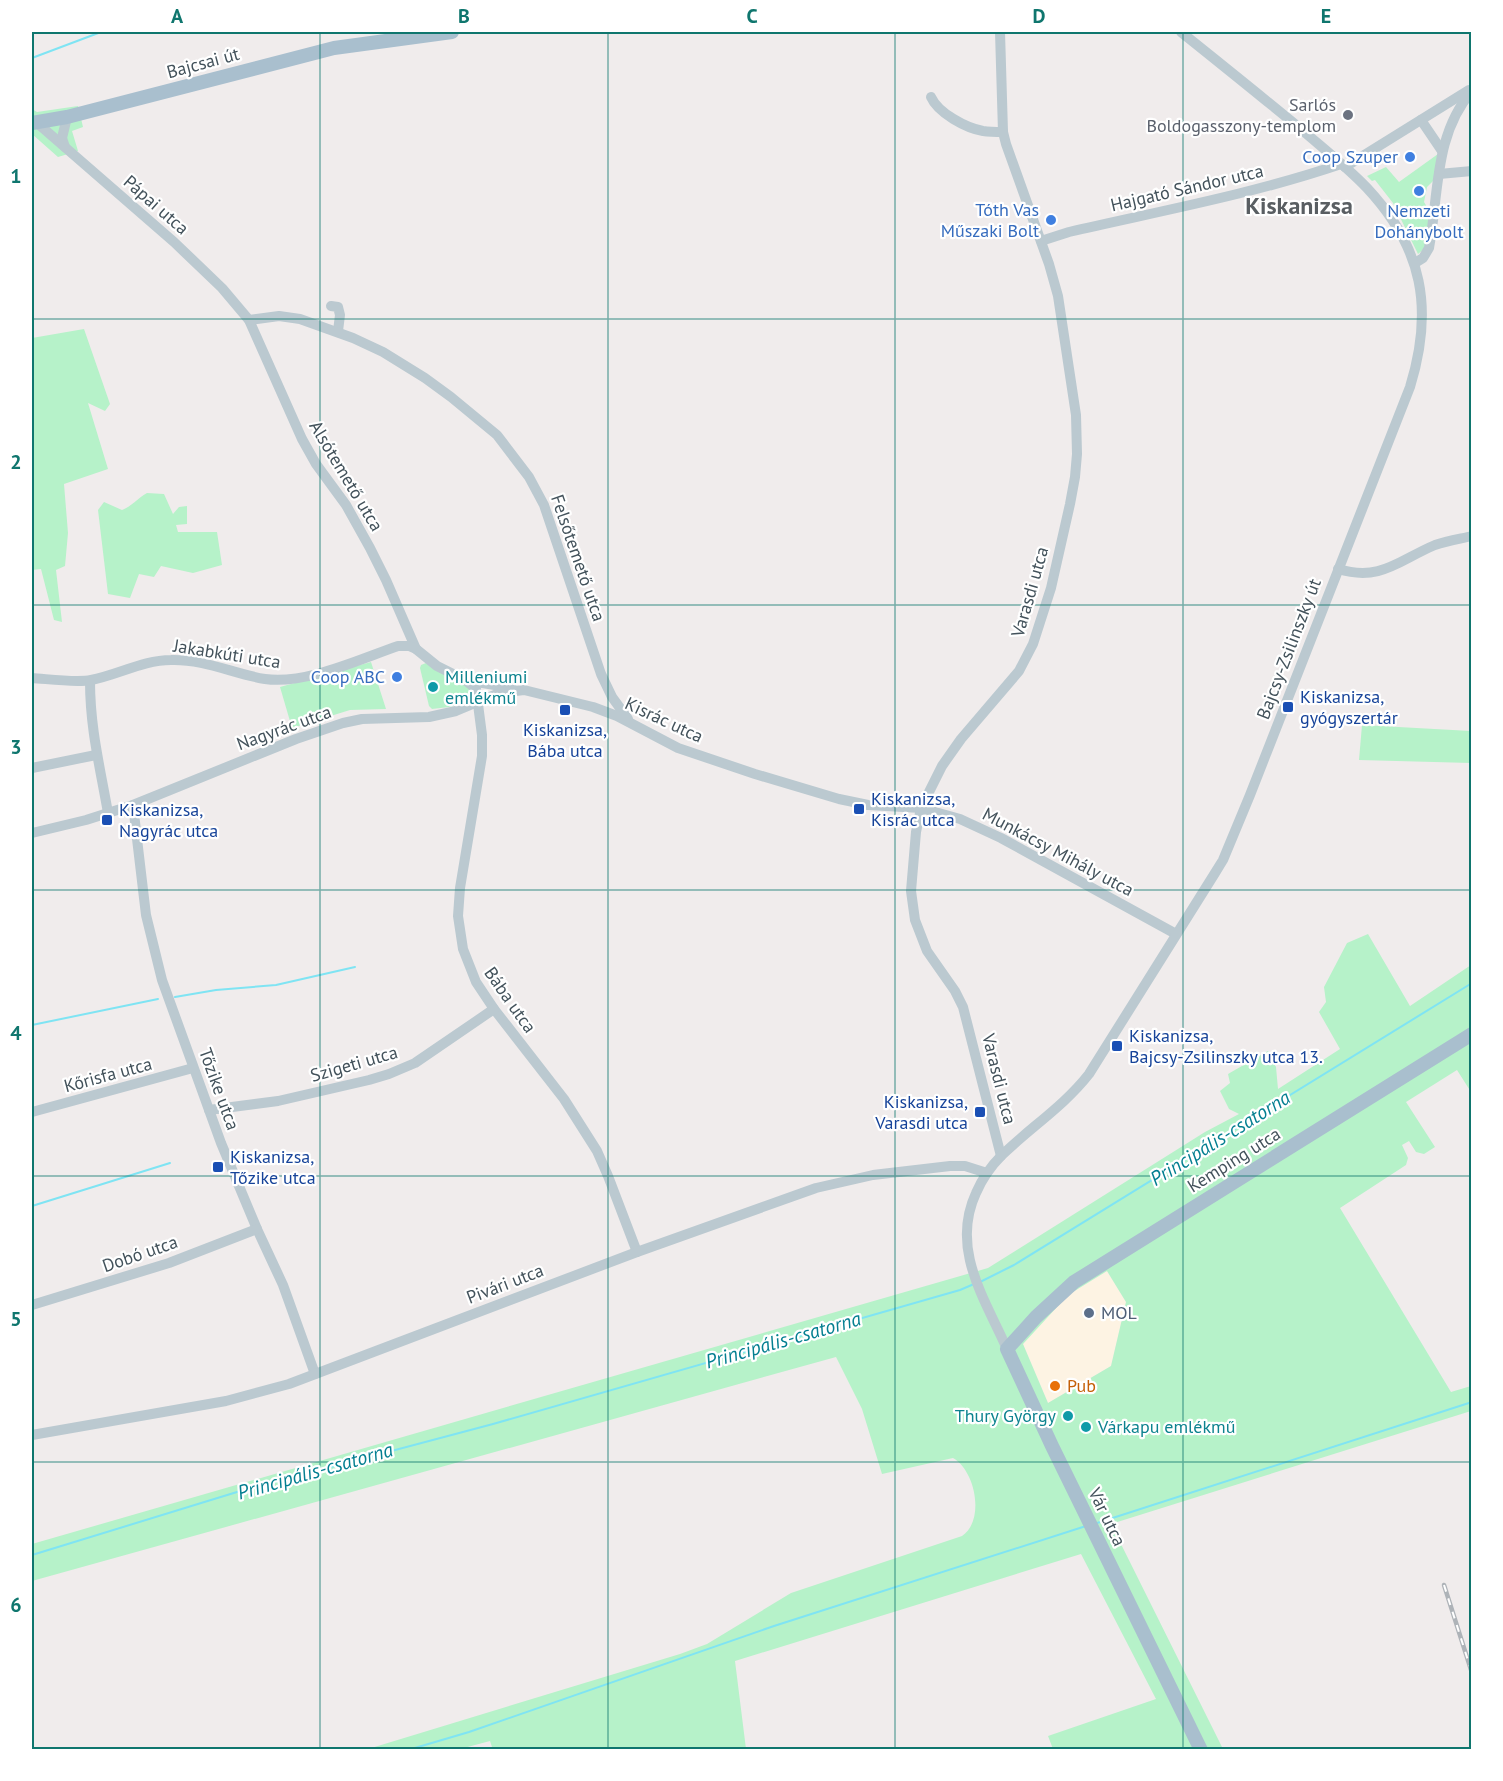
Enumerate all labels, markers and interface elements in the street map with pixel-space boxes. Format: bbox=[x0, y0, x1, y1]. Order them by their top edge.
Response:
text: A bbox=[171, 3, 184, 29]
text: B bbox=[458, 3, 470, 29]
text: C bbox=[746, 3, 758, 29]
text: D bbox=[1033, 3, 1046, 29]
text: E bbox=[1321, 3, 1331, 29]
street label: Bajcsai út bbox=[164, 42, 242, 83]
place label: Sarlós Boldogasszony-templom bbox=[1146, 93, 1336, 137]
marker: Sarlós Boldogasszony-templom bbox=[1341, 108, 1355, 122]
place label: Coop Szuper bbox=[1302, 145, 1398, 168]
marker: Coop Szuper bbox=[1403, 150, 1417, 164]
street label: Hajgató Sándor utca bbox=[1108, 159, 1265, 216]
text: 1 bbox=[10, 163, 22, 189]
street label: Pápai utca bbox=[119, 170, 194, 239]
marker: Nemzeti Dohánybolt bbox=[1412, 184, 1426, 198]
district label: Kiskanizsa bbox=[1245, 190, 1353, 221]
place label: Tóth Vas Műszaki Bolt bbox=[941, 198, 1039, 242]
place label: Nemzeti Dohánybolt bbox=[1374, 199, 1464, 243]
marker: Tóth Vas Műszaki Bolt bbox=[1044, 213, 1058, 227]
street label: Alsótemető utca bbox=[304, 416, 388, 535]
text: 2 bbox=[10, 449, 22, 475]
street label: Felsőtemető utca bbox=[546, 491, 611, 624]
street label: Varasdi utca bbox=[1005, 544, 1053, 641]
street label: Bajcsy-Zsilinszky út bbox=[1251, 575, 1326, 722]
street label: Jakabkúti utca bbox=[171, 634, 282, 673]
place label: Coop ABC bbox=[311, 665, 385, 688]
place label: Milleniumi emlékmű bbox=[445, 665, 528, 709]
marker: Coop ABC bbox=[390, 670, 404, 684]
marker: Milleniumi emlékmű bbox=[426, 680, 440, 694]
place label: Kiskanizsa, gyógyszertár bbox=[1300, 685, 1398, 729]
street label: Kisrác utca bbox=[621, 691, 707, 748]
street label: Nagyrác utca bbox=[233, 700, 334, 755]
marker: Kiskanizsa, gyógyszertár bbox=[1281, 700, 1295, 714]
marker: Kiskanizsa, Bába utca bbox=[558, 703, 572, 717]
place label: Kiskanizsa, Bába utca bbox=[523, 718, 607, 762]
text: 3 bbox=[10, 734, 22, 760]
place label: Kiskanizsa, Kisrác utca bbox=[871, 787, 955, 831]
place label: Kiskanizsa, Nagyrác utca bbox=[119, 798, 218, 842]
marker: Kiskanizsa, Kisrác utca bbox=[852, 802, 866, 816]
street label: Munkácsy Mihály utca bbox=[979, 802, 1138, 901]
marker: Kiskanizsa, Nagyrác utca bbox=[100, 813, 114, 827]
street label: Bába utca bbox=[479, 962, 541, 1037]
text: 4 bbox=[10, 1020, 22, 1046]
place label: Kiskanizsa, Bajcsy-Zsilinszky utca 13. bbox=[1129, 1024, 1323, 1068]
street label: Varasdi utca bbox=[977, 1030, 1022, 1127]
marker: Kiskanizsa, Bajcsy-Zsilinszky utca 13. bbox=[1110, 1039, 1124, 1053]
street label: Szigeti utca bbox=[308, 1040, 400, 1087]
street label: Tőzike utca bbox=[194, 1045, 245, 1133]
street label: Kőrisfa utca bbox=[61, 1052, 155, 1097]
water label: Principális-csatorna bbox=[1145, 1084, 1295, 1192]
place label: Kiskanizsa, Varasdi utca bbox=[874, 1090, 968, 1134]
marker: Kiskanizsa, Varasdi utca bbox=[973, 1105, 987, 1119]
street label: Kemping utca bbox=[1183, 1122, 1285, 1197]
place label: Kiskanizsa, Tőzike utca bbox=[230, 1145, 316, 1189]
marker: Kiskanizsa, Tőzike utca bbox=[211, 1160, 225, 1174]
street label: Dobó utca bbox=[99, 1230, 181, 1277]
street label: Pivári utca bbox=[463, 1258, 547, 1309]
place label: MOL bbox=[1101, 1301, 1137, 1324]
water label: Principális-csatorna bbox=[702, 1305, 864, 1375]
text: 5 bbox=[10, 1306, 22, 1332]
marker: MOL bbox=[1082, 1306, 1096, 1320]
place label: Pub bbox=[1067, 1374, 1096, 1397]
marker: Pub bbox=[1048, 1379, 1062, 1393]
place label: Thury György bbox=[955, 1404, 1057, 1427]
marker: Thury György bbox=[1061, 1409, 1075, 1423]
place label: Várkapu emlékmű bbox=[1097, 1415, 1235, 1438]
marker: Várkapu emlékmű bbox=[1079, 1420, 1093, 1434]
water label: Principális-csatorna bbox=[234, 1436, 396, 1506]
street label: Vár utca bbox=[1083, 1483, 1131, 1550]
text: 6 bbox=[10, 1592, 22, 1618]

